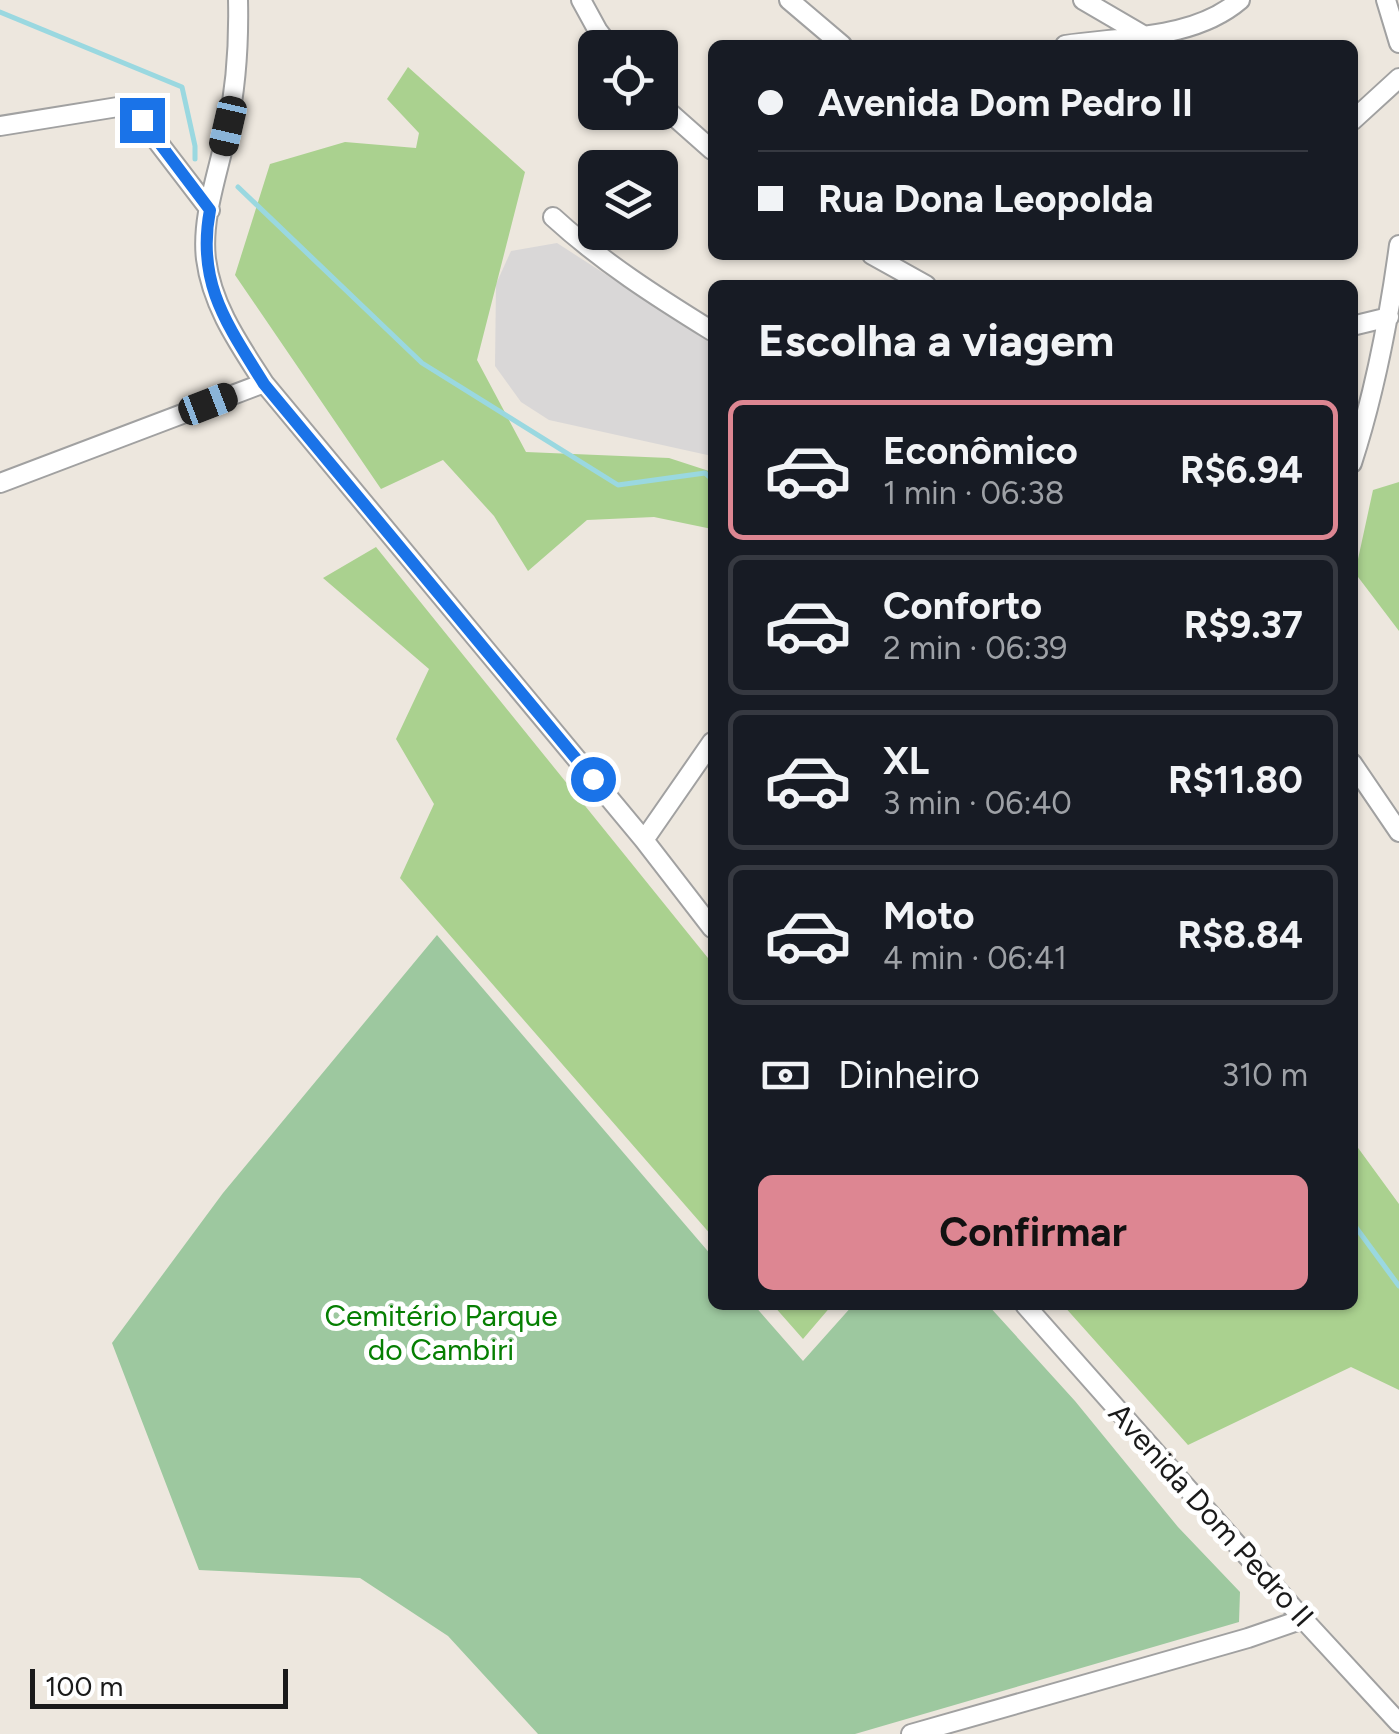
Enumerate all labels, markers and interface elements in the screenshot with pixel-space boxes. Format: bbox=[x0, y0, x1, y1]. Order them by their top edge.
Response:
map controls bbox=[578, 30, 678, 250]
button: locate bbox=[578, 30, 678, 130]
text: Avenida Dom Pedro II bbox=[818, 80, 1193, 126]
car bbox=[207, 93, 249, 159]
route end bbox=[120, 98, 165, 143]
button: layers bbox=[578, 150, 678, 250]
text: Rua Dona Leopolda bbox=[818, 176, 1154, 222]
text: Escolha a viagem bbox=[758, 313, 1114, 367]
car bbox=[175, 379, 241, 429]
icon: car bbox=[763, 425, 853, 515]
text: Econômico bbox=[883, 428, 1078, 474]
text: R$6.94 bbox=[1180, 447, 1303, 493]
text: 1 min · 06:38 bbox=[883, 474, 1064, 512]
icon: car bbox=[763, 580, 853, 670]
text: Conforto bbox=[883, 583, 1042, 629]
text: R$9.37 bbox=[1184, 602, 1303, 648]
text: 2 min · 06:39 bbox=[883, 629, 1067, 667]
icon: car bbox=[763, 735, 853, 825]
text: XL bbox=[883, 738, 929, 784]
route start bbox=[571, 757, 616, 802]
text: R$11.80 bbox=[1168, 757, 1303, 803]
text: 3 min · 06:40 bbox=[883, 784, 1072, 822]
icon: car bbox=[763, 890, 853, 980]
text: Moto bbox=[883, 893, 975, 939]
text: R$8.84 bbox=[1177, 912, 1303, 958]
text: 4 min · 06:41 bbox=[883, 939, 1067, 977]
icon: cash bbox=[758, 1048, 813, 1103]
text: Dinheiro bbox=[838, 1052, 980, 1098]
text: 310 m bbox=[1222, 1056, 1308, 1094]
button: Confirmar bbox=[758, 1175, 1308, 1290]
park label: Cemitério Parque do Cambiri bbox=[324, 1297, 558, 1368]
street label: Avenida Dom Pedro II bbox=[1101, 1395, 1322, 1634]
scale bar bbox=[30, 1664, 288, 1708]
text: 100 m bbox=[45, 1669, 123, 1703]

